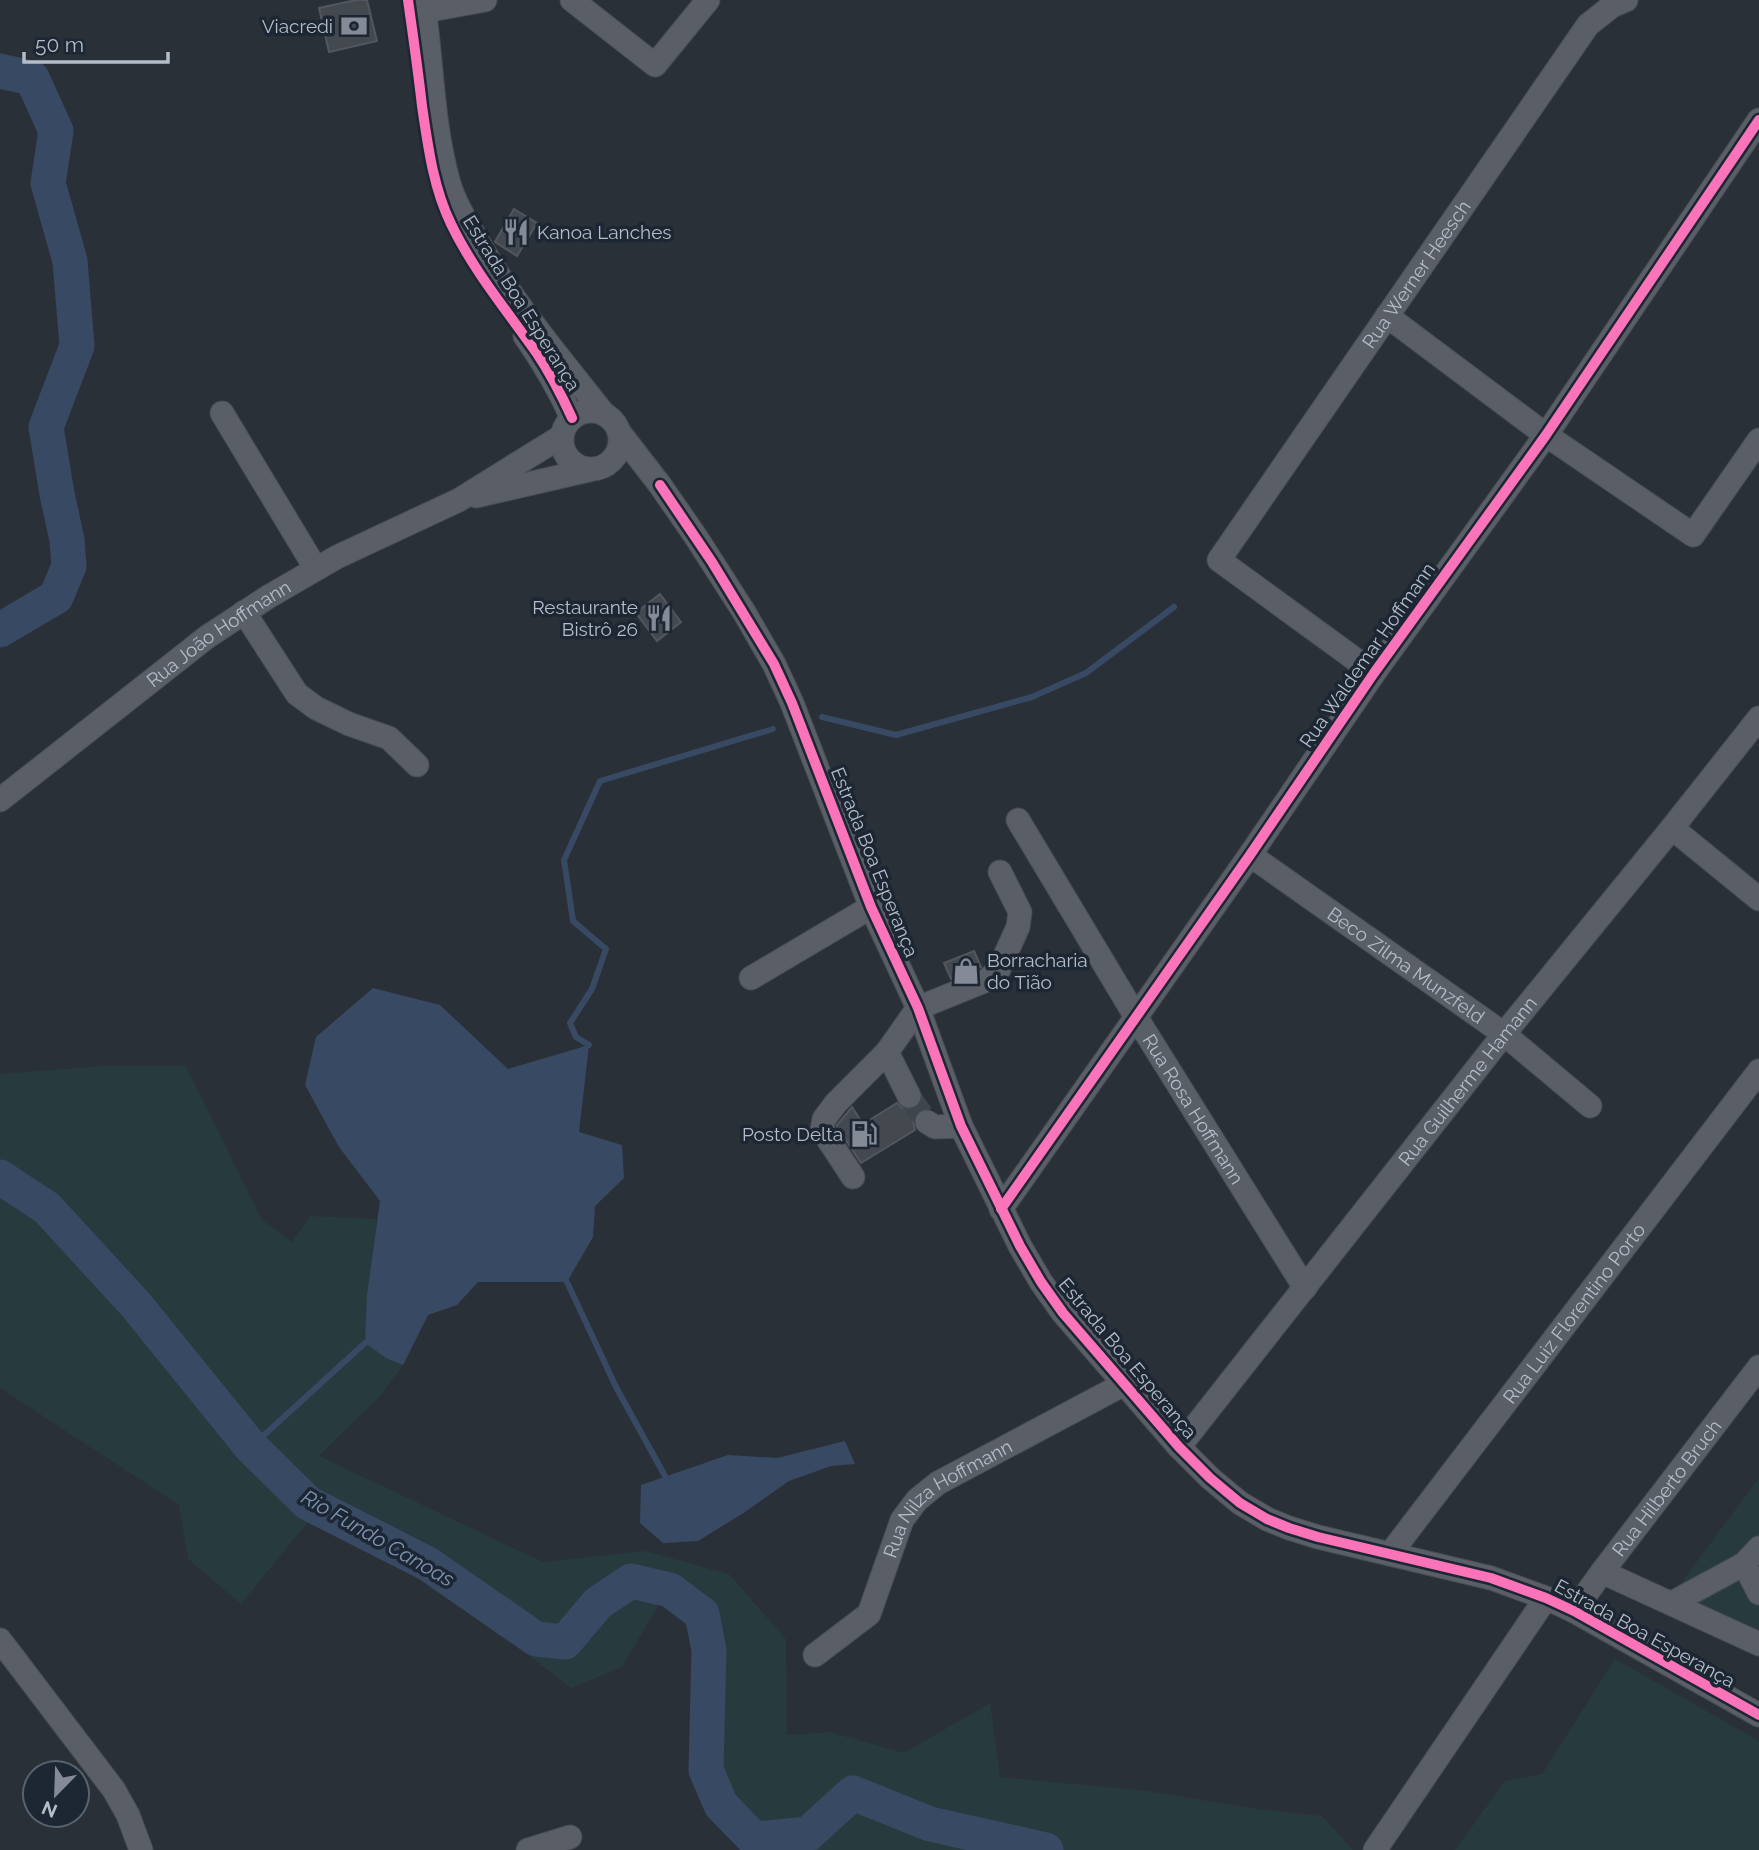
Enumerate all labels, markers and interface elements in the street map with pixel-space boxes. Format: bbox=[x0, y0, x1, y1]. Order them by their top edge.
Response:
bank icon: Viacredi bbox=[339, 11, 369, 41]
place label: Viacredi bbox=[262, 15, 333, 37]
scale bar bbox=[24, 21, 168, 65]
text: 50 m bbox=[35, 32, 84, 57]
street label: Rua Werner Heesch bbox=[1357, 196, 1475, 352]
street label: Estrada Boa Esperança bbox=[459, 211, 585, 395]
restaurant icon: Kanoa Lanches bbox=[501, 217, 531, 247]
place label: Kanoa Lanches bbox=[537, 221, 672, 243]
street label: Rua Waldemar Hoffmann bbox=[1295, 558, 1439, 752]
street label: Rua João Hoffmann bbox=[142, 575, 294, 691]
place label: Restaurante Bistrô 26 bbox=[532, 596, 638, 640]
restaurant icon: Restaurante Bistrô 26 bbox=[644, 603, 674, 633]
street label: Estrada Boa Esperança bbox=[827, 764, 923, 960]
street label: Beco Zilma Munzfeld bbox=[1323, 902, 1489, 1028]
place label: Borracharia do Tião bbox=[987, 949, 1088, 993]
shop icon: Borracharia do Tião bbox=[951, 956, 981, 986]
street label: Rua Guilherme Hamann bbox=[1394, 992, 1541, 1170]
street label: Rua Rosa Hoffmann bbox=[1138, 1030, 1248, 1188]
fuel station icon: Posto Delta bbox=[849, 1119, 879, 1149]
place label: Posto Delta bbox=[742, 1123, 843, 1145]
street label: Rua Luiz Florentino Porto bbox=[1498, 1219, 1650, 1408]
street label: Estrada Boa Esperança bbox=[1054, 1273, 1202, 1443]
street label: Rua Hilberto Bruch bbox=[1607, 1415, 1726, 1561]
street label: Rua Nilza Hoffmann bbox=[879, 1435, 1016, 1561]
water label: Rio Fundo Canoas bbox=[297, 1484, 459, 1592]
street label: Estrada Boa Esperança bbox=[1551, 1574, 1739, 1692]
north arrow bbox=[21, 1759, 91, 1829]
text: N bbox=[38, 1797, 60, 1823]

